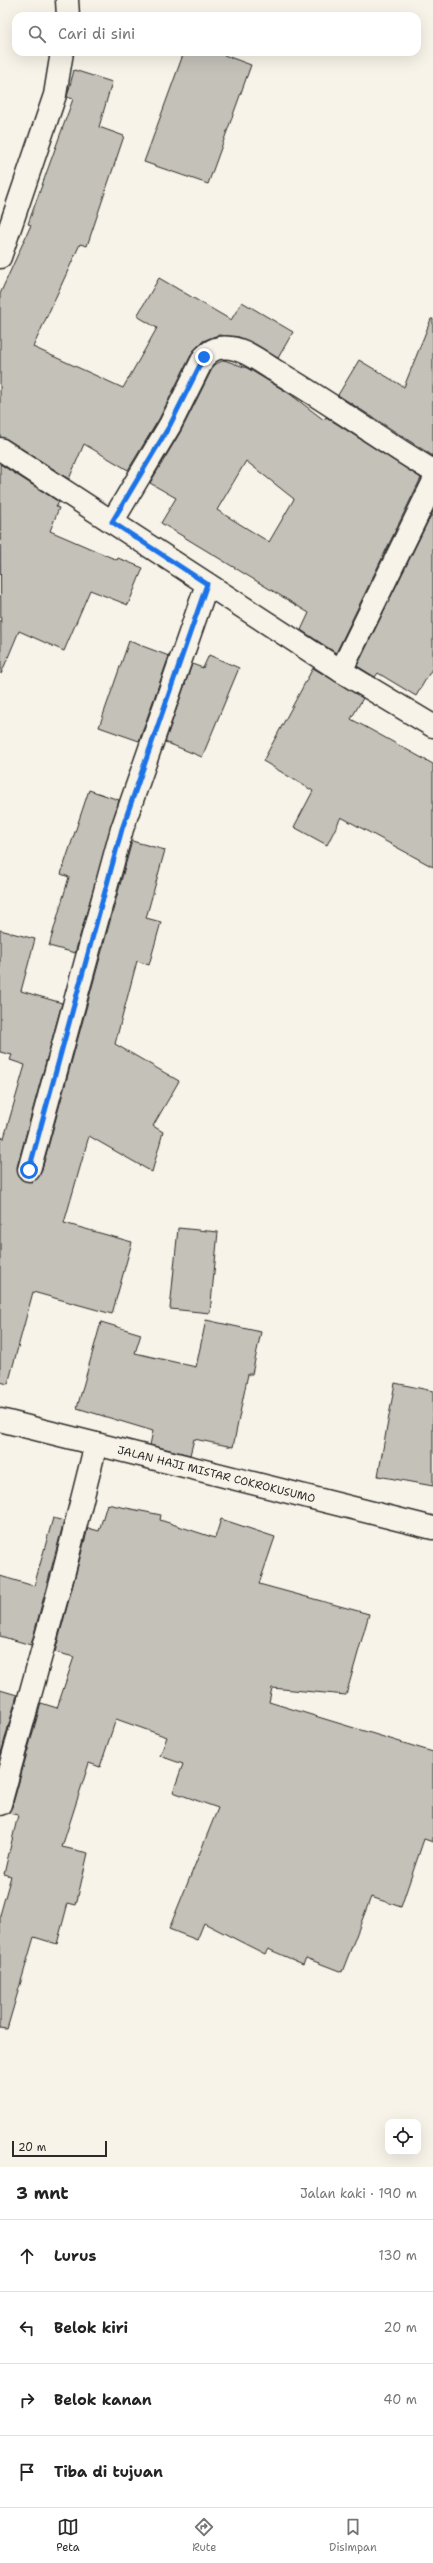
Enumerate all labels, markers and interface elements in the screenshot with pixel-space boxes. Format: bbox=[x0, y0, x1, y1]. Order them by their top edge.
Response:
search box bbox=[12, 12, 421, 56]
icon: search bbox=[26, 23, 48, 45]
text: Cari di sini bbox=[58, 24, 135, 44]
route end bbox=[195, 348, 213, 366]
route start bbox=[20, 1161, 38, 1179]
street label: JALAN HAJI MISTAR COKROKUSUMO bbox=[116, 1443, 317, 1506]
map controls bbox=[385, 2119, 421, 2155]
button: locate bbox=[385, 2119, 421, 2155]
scale bar bbox=[12, 2139, 107, 2158]
text: 20 m bbox=[18, 2140, 46, 2155]
text: 3 mnt bbox=[16, 2182, 69, 2204]
text: Jalan kaki · 190 m bbox=[300, 2185, 417, 2202]
icon: ahead bbox=[16, 2245, 38, 2267]
text: Lurus bbox=[54, 2246, 96, 2266]
text: 130 m bbox=[379, 2247, 417, 2264]
icon: left bbox=[16, 2317, 38, 2339]
text: Belok kiri bbox=[54, 2318, 128, 2338]
text: 20 m bbox=[384, 2319, 417, 2336]
icon: right bbox=[16, 2389, 38, 2411]
text: Belok kanan bbox=[54, 2390, 152, 2410]
text: 40 m bbox=[383, 2391, 417, 2408]
icon: arrive bbox=[16, 2461, 38, 2483]
text: Tiba di tujuan bbox=[54, 2462, 163, 2482]
tab: Peta bbox=[56, 2516, 80, 2555]
tab: Rute bbox=[192, 2516, 217, 2555]
tab: Disimpan bbox=[329, 2516, 377, 2555]

